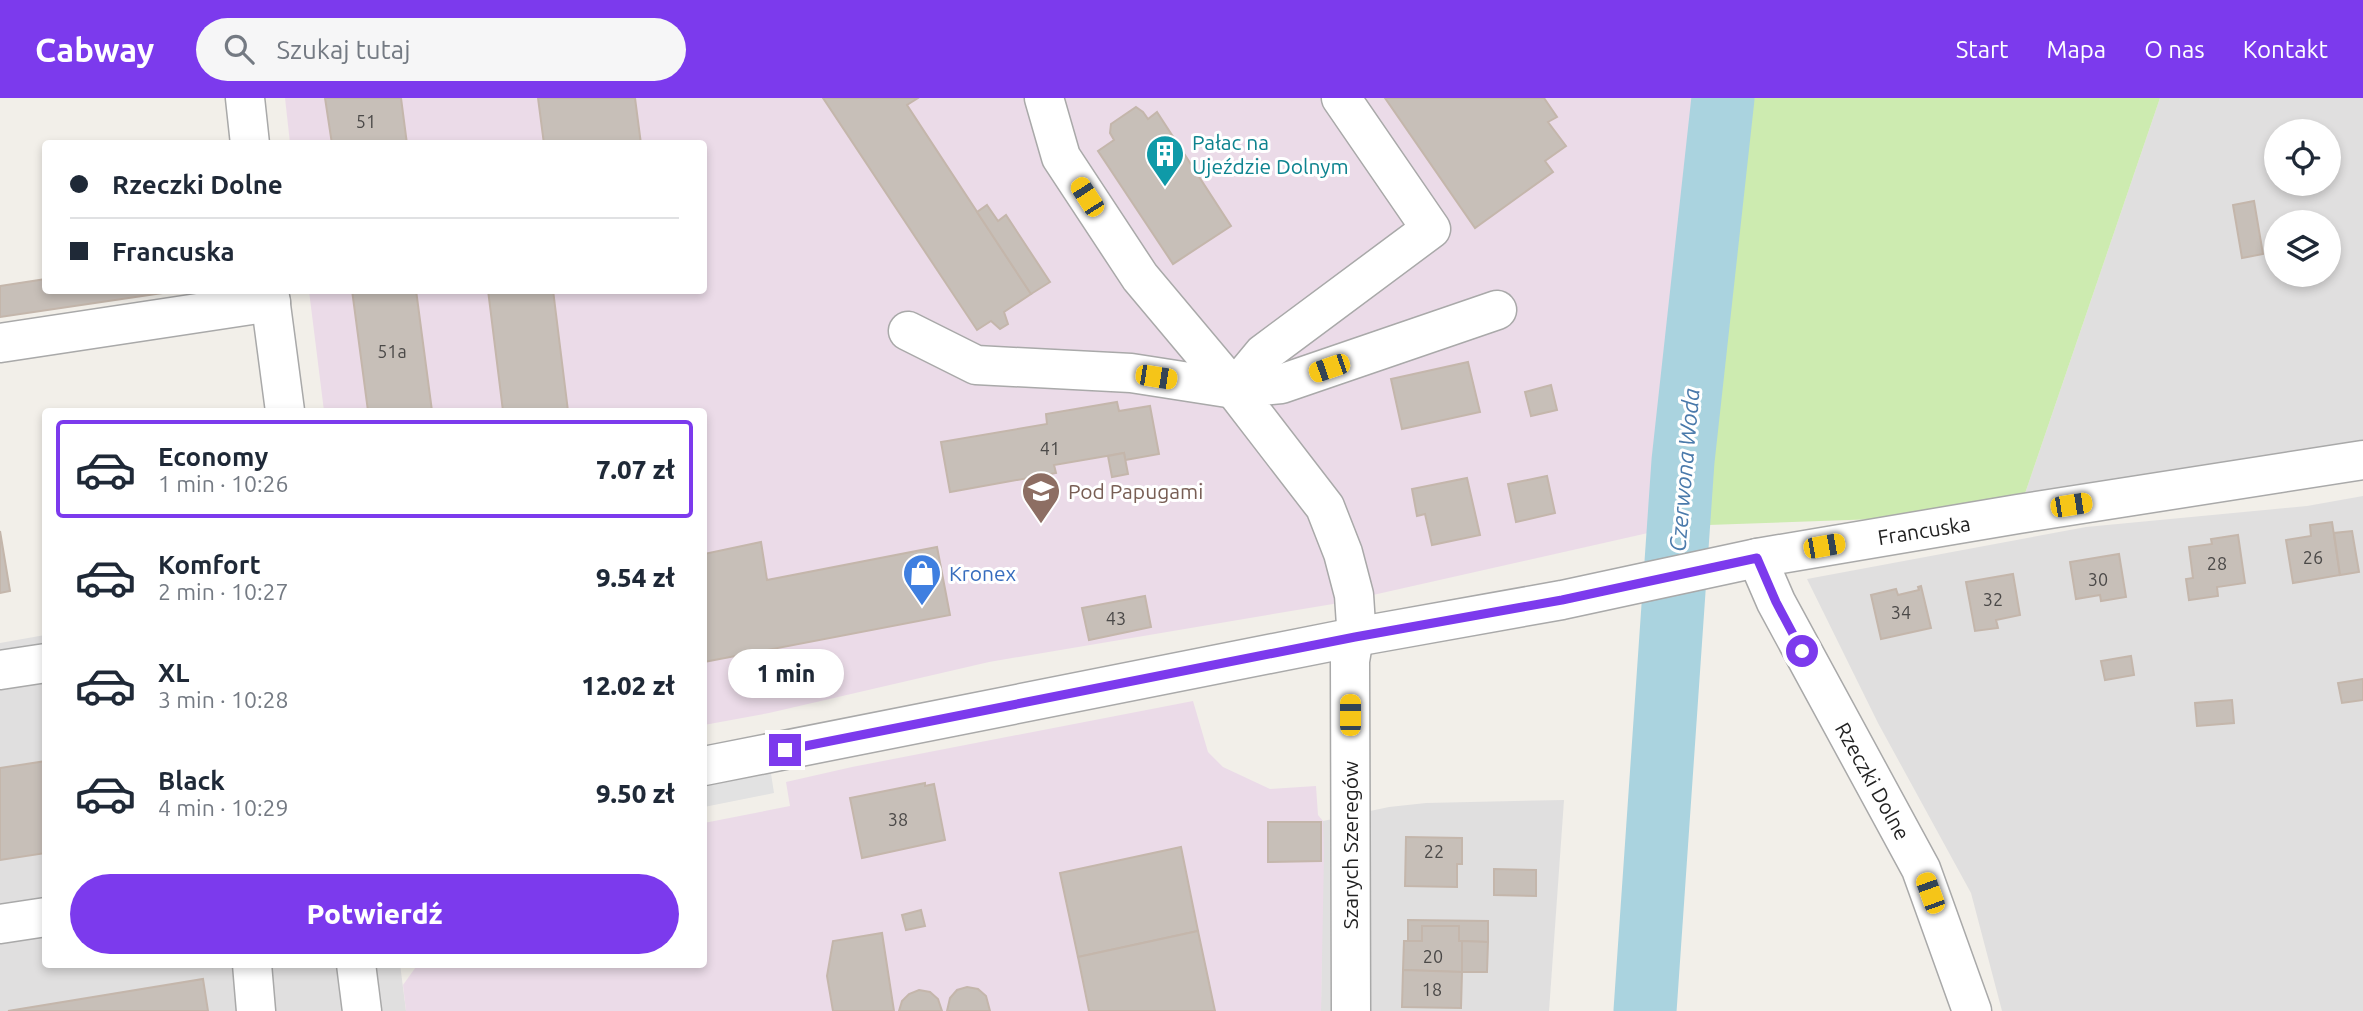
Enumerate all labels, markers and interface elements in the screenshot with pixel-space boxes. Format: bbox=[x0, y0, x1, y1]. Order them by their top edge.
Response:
search box bbox=[196, 18, 686, 81]
icon: search bbox=[220, 30, 258, 68]
text: Cabway bbox=[35, 31, 154, 68]
text: Szukaj tutaj bbox=[276, 35, 410, 64]
text: Start bbox=[1956, 36, 2009, 63]
text: Mapa bbox=[2047, 36, 2106, 63]
text: O nas bbox=[2144, 36, 2205, 63]
text: Kontakt bbox=[2243, 36, 2328, 63]
house number: 51 bbox=[356, 111, 376, 131]
map controls bbox=[2264, 119, 2341, 287]
button: locate bbox=[2264, 119, 2341, 196]
place label: Pałac na Ujeździe Dolnym bbox=[1192, 130, 1349, 178]
building icon: Pałac na Ujeździe Dolnym bbox=[1144, 133, 1186, 188]
text: Rzeczki Dolne bbox=[112, 170, 283, 199]
car bbox=[1067, 174, 1108, 220]
button: layers bbox=[2264, 210, 2341, 287]
text: Francuska bbox=[112, 237, 235, 266]
house number: 51a bbox=[377, 341, 407, 361]
car bbox=[1306, 351, 1353, 385]
car bbox=[1134, 363, 1179, 391]
water label: Czerwona Woda bbox=[1664, 387, 1704, 553]
icon: car bbox=[74, 438, 137, 501]
house number: 41 bbox=[1040, 438, 1060, 458]
text: Economy bbox=[158, 442, 268, 471]
text: 7.07 zł bbox=[596, 455, 675, 484]
school or university icon: Pod Papugami bbox=[1020, 470, 1062, 525]
text: 1 min · 10:26 bbox=[158, 471, 289, 496]
place label: Pod Papugami bbox=[1068, 479, 1203, 503]
car bbox=[2049, 491, 2094, 519]
street label: Francuska bbox=[1876, 511, 1972, 549]
car bbox=[1802, 532, 1847, 560]
icon: car bbox=[74, 546, 137, 609]
house number: 26 bbox=[2303, 547, 2323, 567]
text: Komfort bbox=[158, 550, 261, 579]
shop icon: Kronex bbox=[901, 552, 943, 607]
house number: 28 bbox=[2207, 553, 2227, 573]
place label: Kronex bbox=[949, 561, 1017, 585]
text: 9.54 zł bbox=[596, 563, 675, 592]
house number: 30 bbox=[2088, 569, 2108, 589]
text: 2 min · 10:27 bbox=[158, 579, 289, 604]
house number: 32 bbox=[1983, 589, 2003, 609]
house number: 34 bbox=[1891, 602, 1911, 622]
house number: 43 bbox=[1106, 608, 1126, 628]
route start bbox=[1786, 635, 1818, 667]
callout: 1 min bbox=[727, 648, 843, 698]
icon: car bbox=[74, 654, 137, 717]
text: XL bbox=[158, 658, 189, 687]
text: 1 min bbox=[757, 661, 815, 686]
text: 12.02 zł bbox=[581, 671, 675, 700]
text: 3 min · 10:28 bbox=[158, 687, 289, 712]
car bbox=[1340, 694, 1361, 736]
street label: Rzeczki Dolne bbox=[1831, 718, 1915, 844]
route end bbox=[769, 734, 801, 766]
street label: Szarych Szeregów bbox=[1338, 761, 1362, 929]
icon: car bbox=[74, 762, 137, 825]
text: Black bbox=[158, 766, 225, 795]
text: 9.50 zł bbox=[596, 779, 675, 808]
text: 4 min · 10:29 bbox=[158, 795, 289, 820]
house number: 38 bbox=[888, 809, 908, 829]
house number: 22 bbox=[1424, 841, 1444, 861]
car bbox=[1913, 870, 1948, 916]
button: Potwierdź bbox=[70, 874, 679, 954]
house number: 20 bbox=[1423, 946, 1443, 966]
house number: 18 bbox=[1422, 979, 1442, 999]

